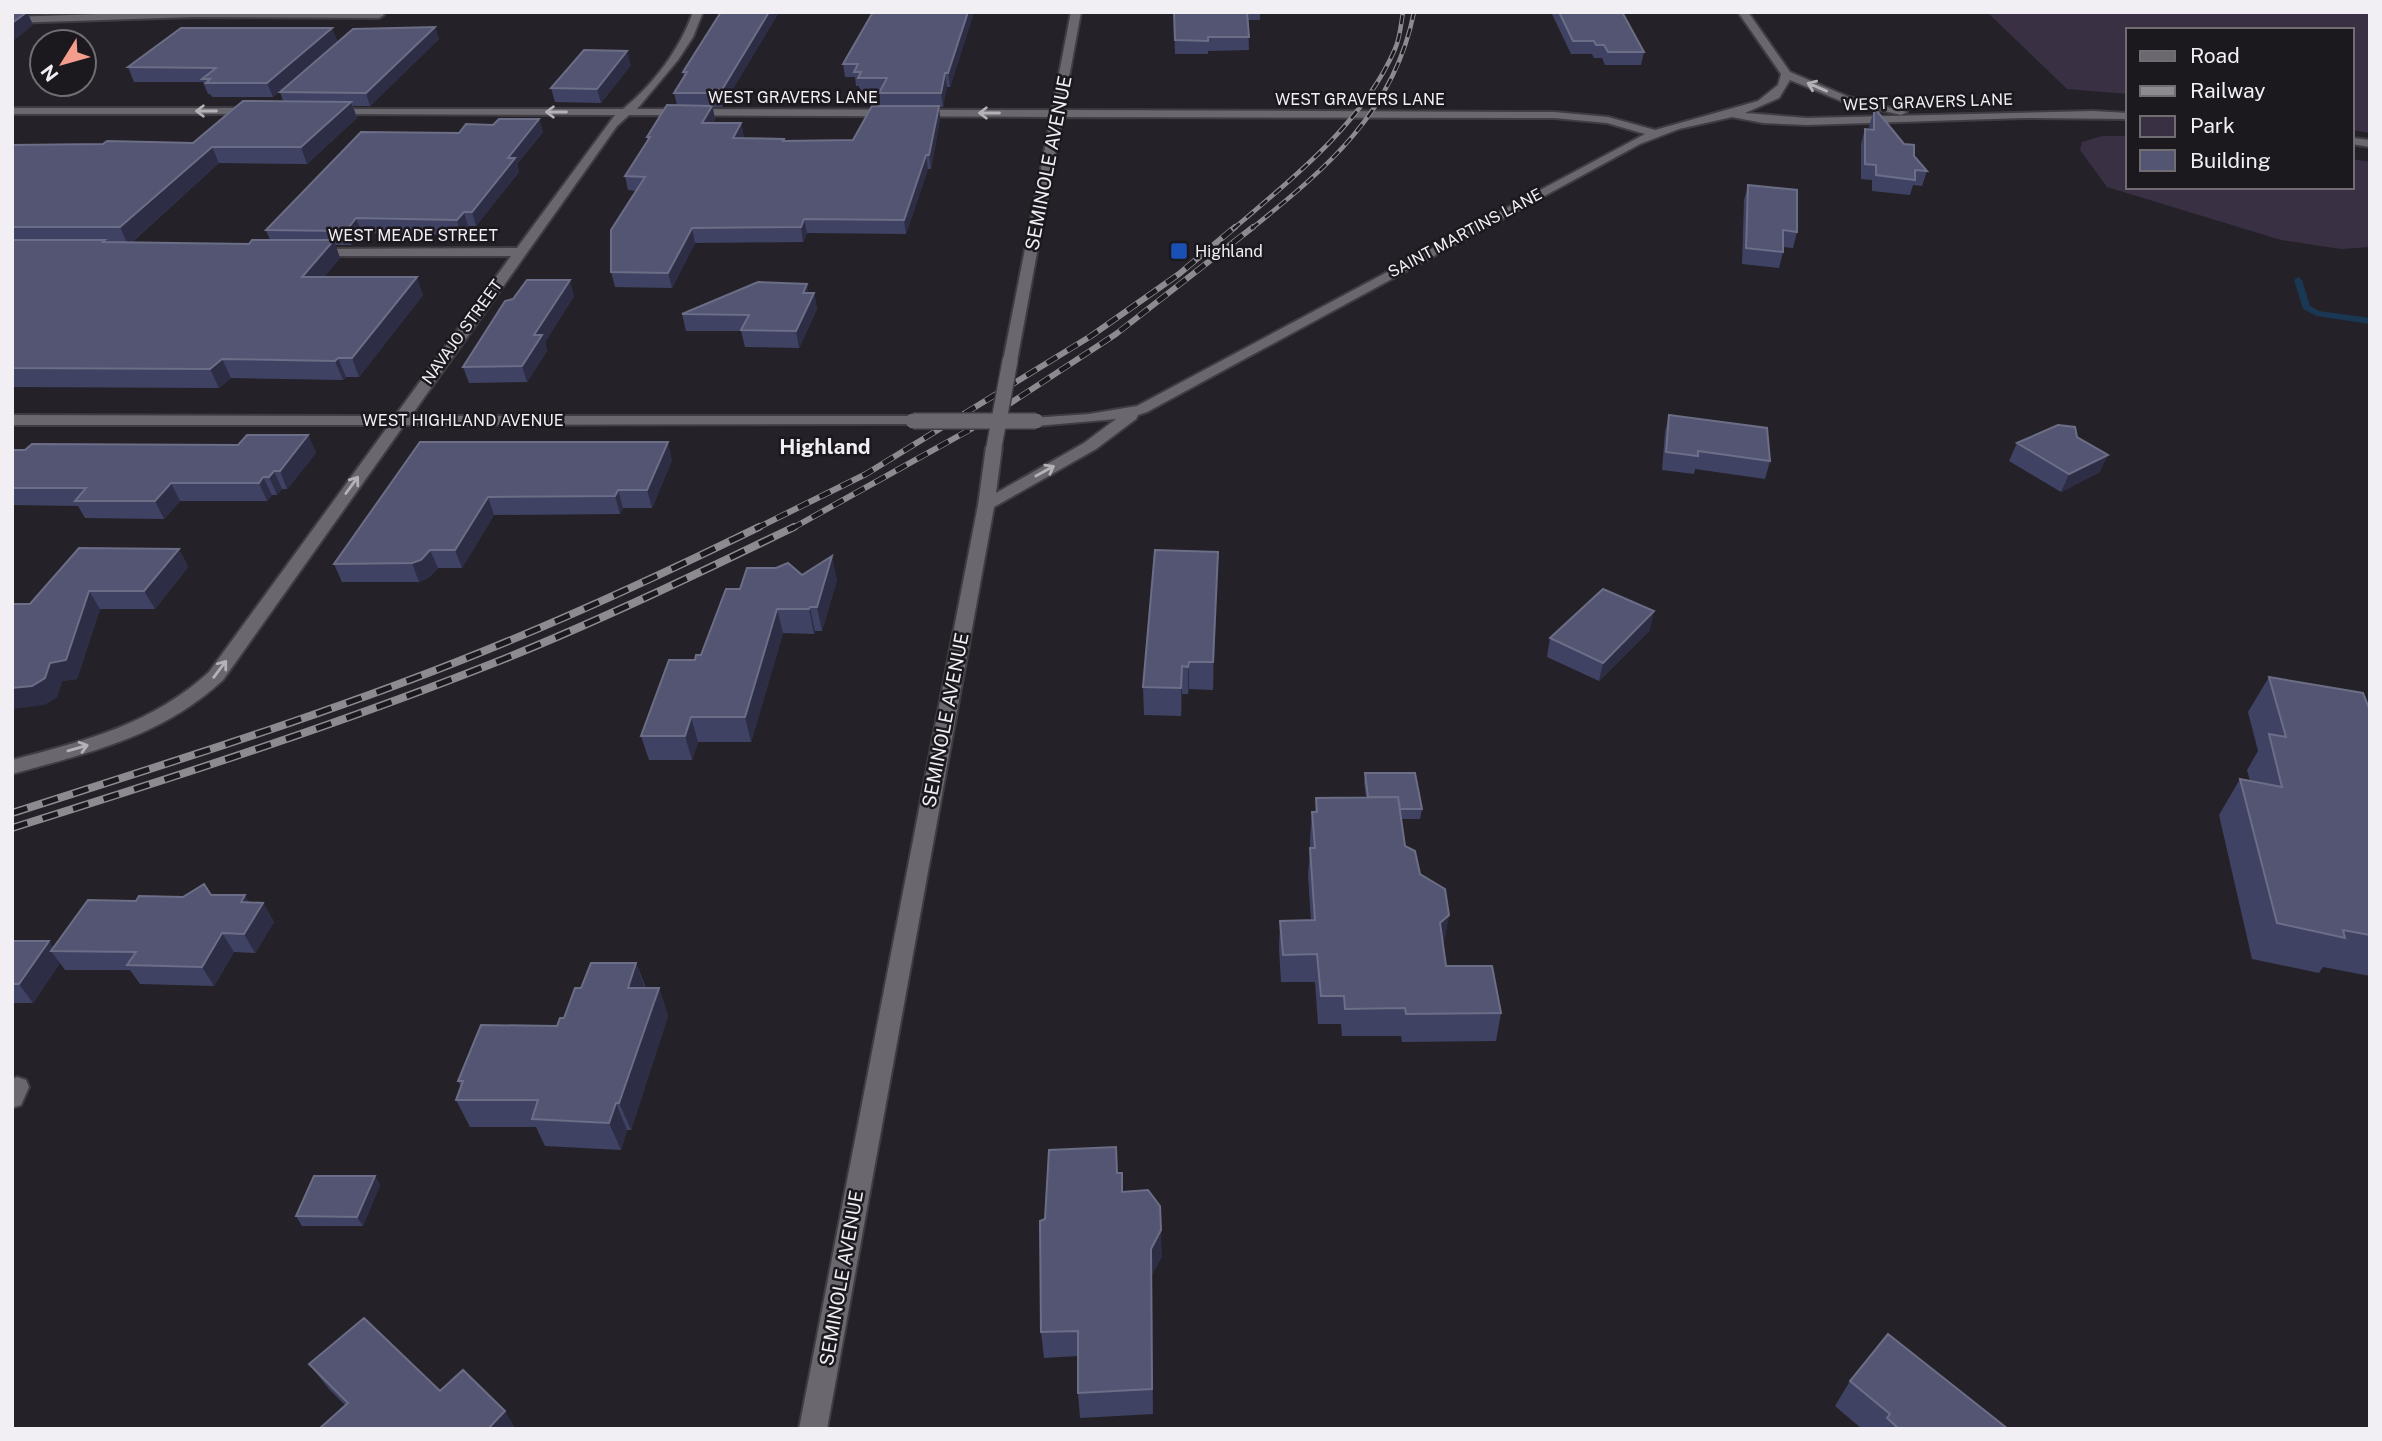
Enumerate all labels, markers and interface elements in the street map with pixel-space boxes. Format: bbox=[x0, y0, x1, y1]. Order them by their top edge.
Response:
north arrow bbox=[28, 28, 98, 98]
legend bbox=[2126, 28, 2354, 189]
text: Road bbox=[2190, 43, 2240, 68]
text: N bbox=[36, 61, 63, 86]
street label: SEMINOLE AVENUE bbox=[1020, 74, 1076, 252]
text: Railway bbox=[2190, 78, 2266, 103]
one-way arrow bbox=[1806, 80, 1828, 93]
street label: WEST GRAVERS LANE bbox=[708, 88, 878, 107]
street label: WEST GRAVERS LANE bbox=[1275, 90, 1445, 109]
street label: WEST GRAVERS LANE bbox=[1843, 90, 2013, 114]
one-way arrow bbox=[195, 104, 218, 118]
one-way arrow bbox=[545, 105, 568, 119]
one-way arrow bbox=[978, 106, 1001, 120]
text: Park bbox=[2190, 113, 2235, 138]
text: Building bbox=[2190, 148, 2271, 173]
street label: SAINT MARTINS LANE bbox=[1385, 184, 1545, 282]
street label: WEST MEADE STREET bbox=[328, 226, 498, 245]
marker: Highland bbox=[1169, 241, 1189, 261]
place label: Highland bbox=[1195, 242, 1263, 261]
street label: NAVAJO STREET bbox=[418, 276, 507, 388]
street label: WEST HIGHLAND AVENUE bbox=[362, 411, 564, 430]
district label: Highland bbox=[779, 434, 871, 459]
one-way arrow bbox=[1035, 464, 1055, 478]
one-way arrow bbox=[345, 476, 360, 495]
street label: SEMINOLE AVENUE bbox=[917, 631, 973, 809]
one-way arrow bbox=[212, 661, 227, 679]
one-way arrow bbox=[67, 741, 89, 754]
street label: SEMINOLE AVENUE bbox=[815, 1189, 867, 1367]

